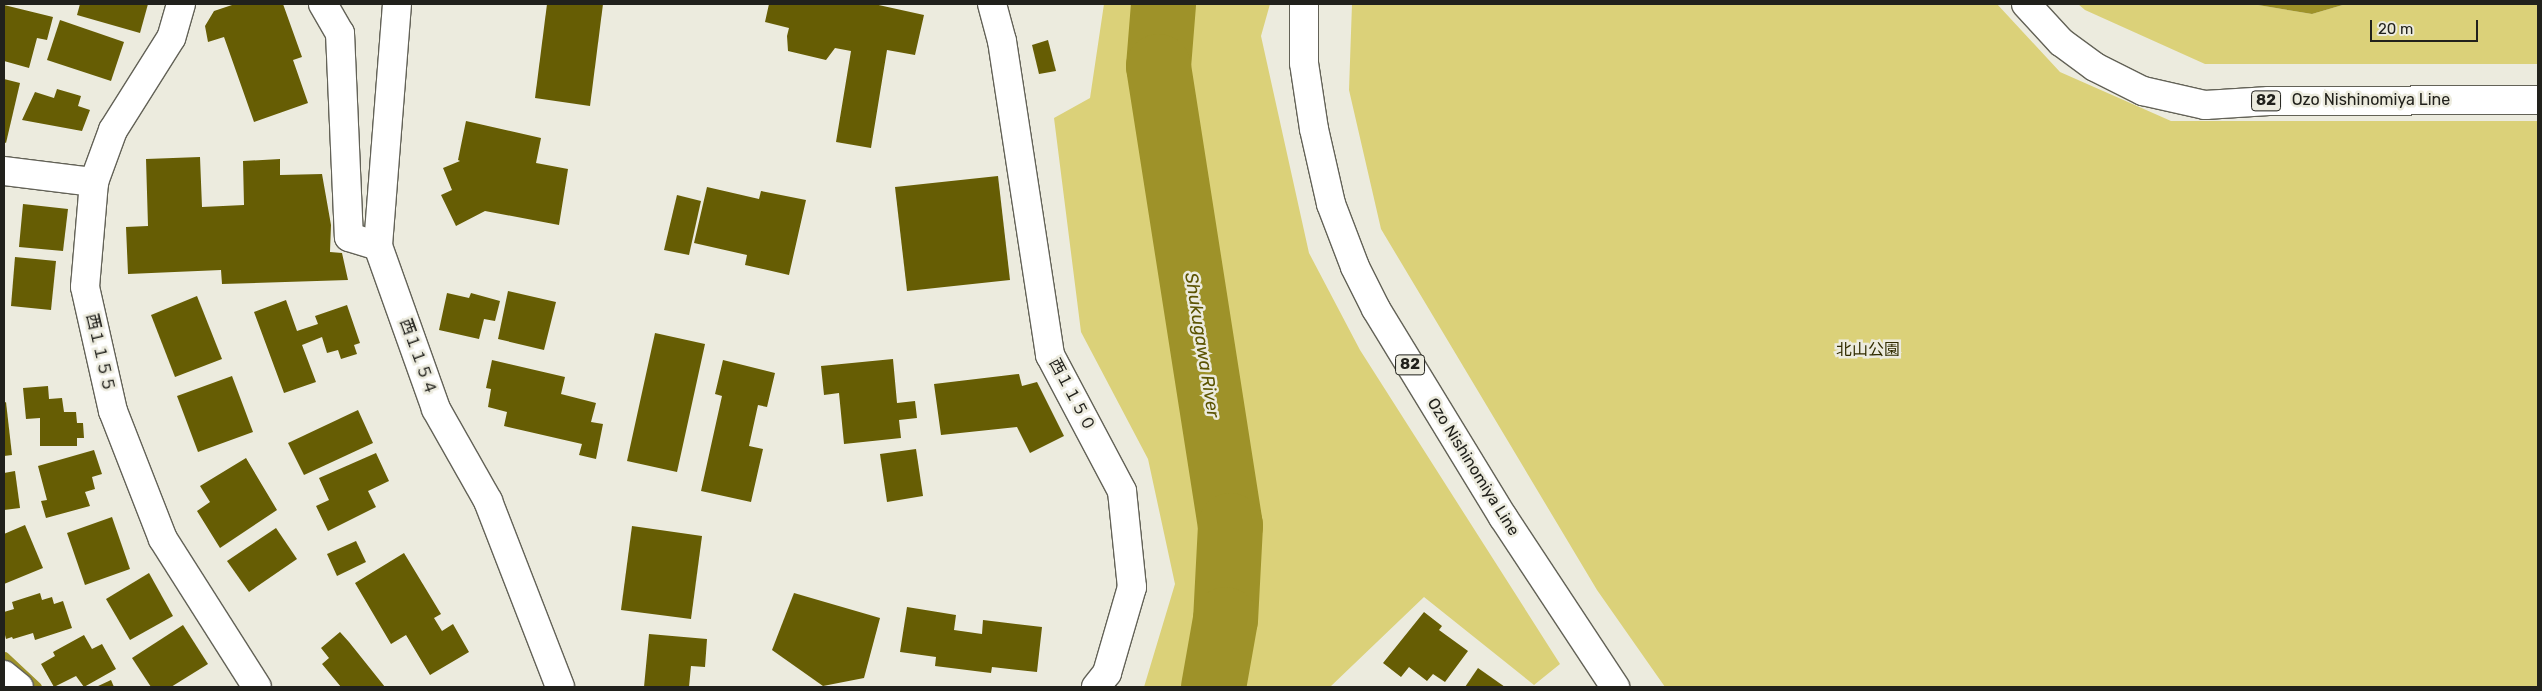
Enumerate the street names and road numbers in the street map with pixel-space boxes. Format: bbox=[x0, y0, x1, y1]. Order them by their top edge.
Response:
road number: 82 bbox=[2251, 88, 2281, 114]
street label: Ozo Nishinomiya Line bbox=[2292, 90, 2450, 110]
street label: 西１１５５ bbox=[82, 312, 118, 394]
street label: 西１１５４ bbox=[395, 316, 441, 398]
road number: 82 bbox=[1395, 352, 1425, 378]
street label: 西１１５０ bbox=[1045, 355, 1099, 435]
street label: Ozo Nishinomiya Line bbox=[1423, 395, 1523, 539]

